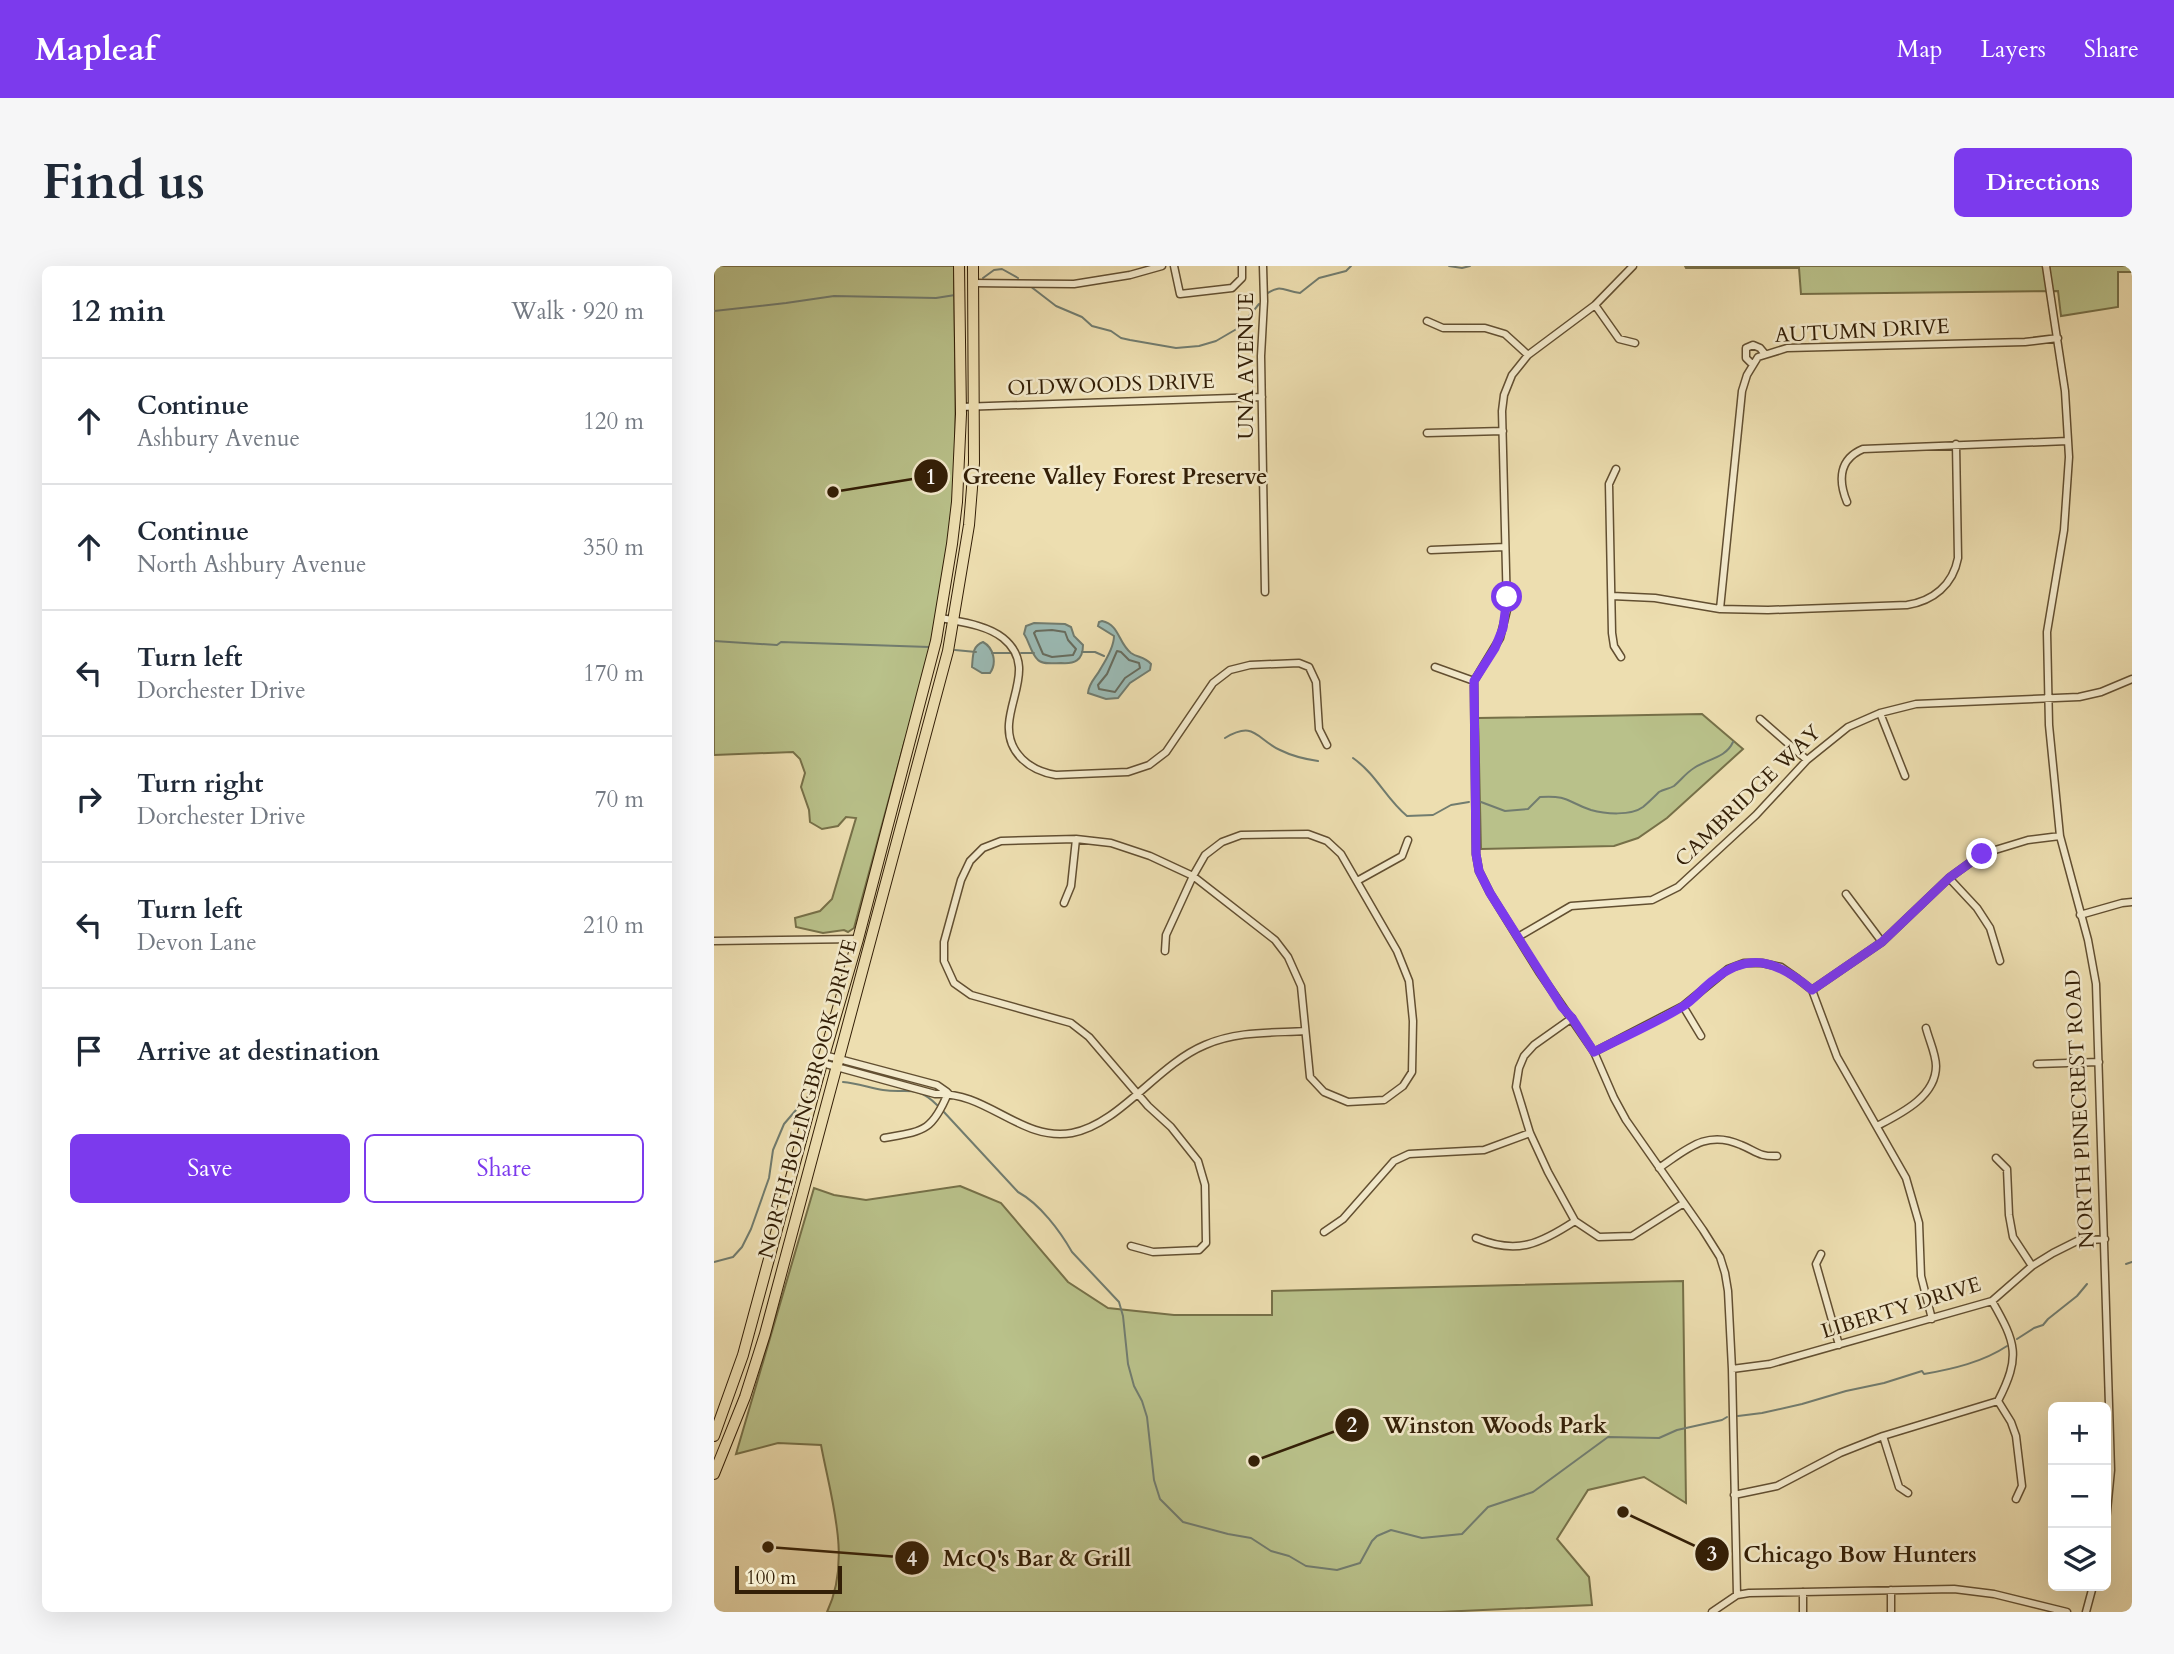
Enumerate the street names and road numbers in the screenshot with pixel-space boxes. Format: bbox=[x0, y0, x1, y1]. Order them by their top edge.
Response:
street label: UNA AVENUE bbox=[1232, 292, 1261, 440]
street label: AUTUMN DRIVE bbox=[1774, 312, 1950, 350]
street label: OLDWOODS DRIVE bbox=[1007, 367, 1215, 403]
street label: CAMBRIDGE WAY bbox=[1669, 718, 1828, 873]
street label: NORTH BOLINGBROOK DRIVE bbox=[751, 936, 865, 1262]
street label: NORTH PINECREST ROAD bbox=[2058, 969, 2102, 1249]
street label: LIBERTY DRIVE bbox=[1818, 1270, 1984, 1346]

